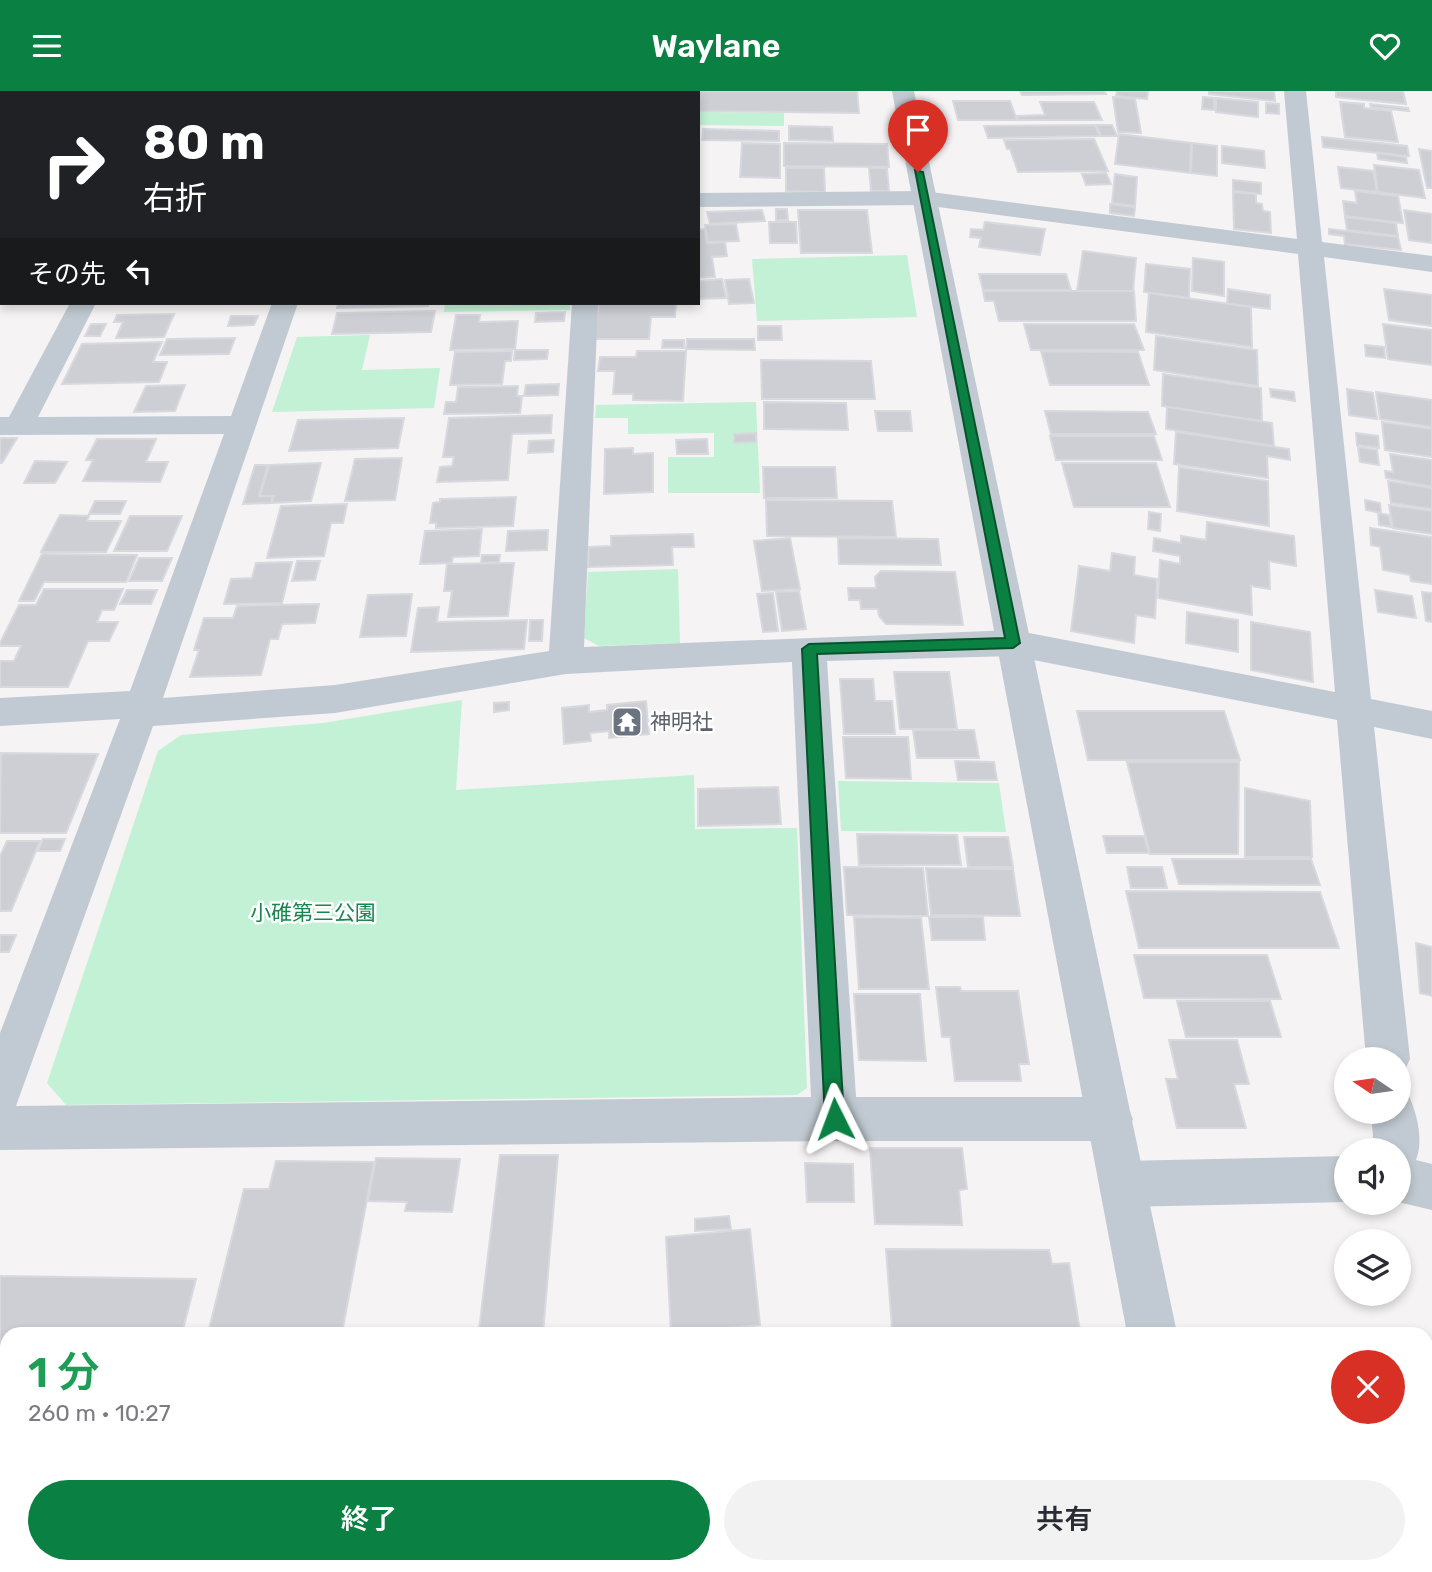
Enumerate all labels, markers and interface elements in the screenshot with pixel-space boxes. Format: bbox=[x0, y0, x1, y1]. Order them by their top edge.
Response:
icon: menu bbox=[28, 27, 66, 65]
text: Waylane bbox=[652, 27, 780, 65]
icon: heart bbox=[1366, 27, 1404, 65]
pin bbox=[888, 100, 948, 172]
icon: arrive bbox=[899, 111, 937, 149]
text: 80 m bbox=[143, 113, 265, 171]
icon: right bbox=[28, 119, 119, 210]
text: 右折 bbox=[143, 179, 207, 217]
icon: left bbox=[120, 252, 158, 290]
text: その先 bbox=[28, 259, 106, 290]
temple icon: 神明社 bbox=[610, 705, 644, 739]
place label: 神明社 bbox=[650, 709, 713, 734]
park label: 小碓第三公園 bbox=[250, 900, 376, 925]
north arrow bbox=[1334, 1047, 1410, 1123]
map controls bbox=[1334, 1047, 1411, 1306]
position arrow bbox=[798, 1082, 872, 1156]
button: sound bbox=[1334, 1138, 1411, 1215]
button: layers bbox=[1334, 1229, 1411, 1306]
text: 1 分 bbox=[28, 1348, 99, 1398]
button: close bbox=[1331, 1350, 1405, 1424]
text: 260 m · 10:27 bbox=[28, 1399, 171, 1427]
button: 終了 bbox=[28, 1480, 710, 1560]
button: 共有 bbox=[724, 1480, 1405, 1560]

